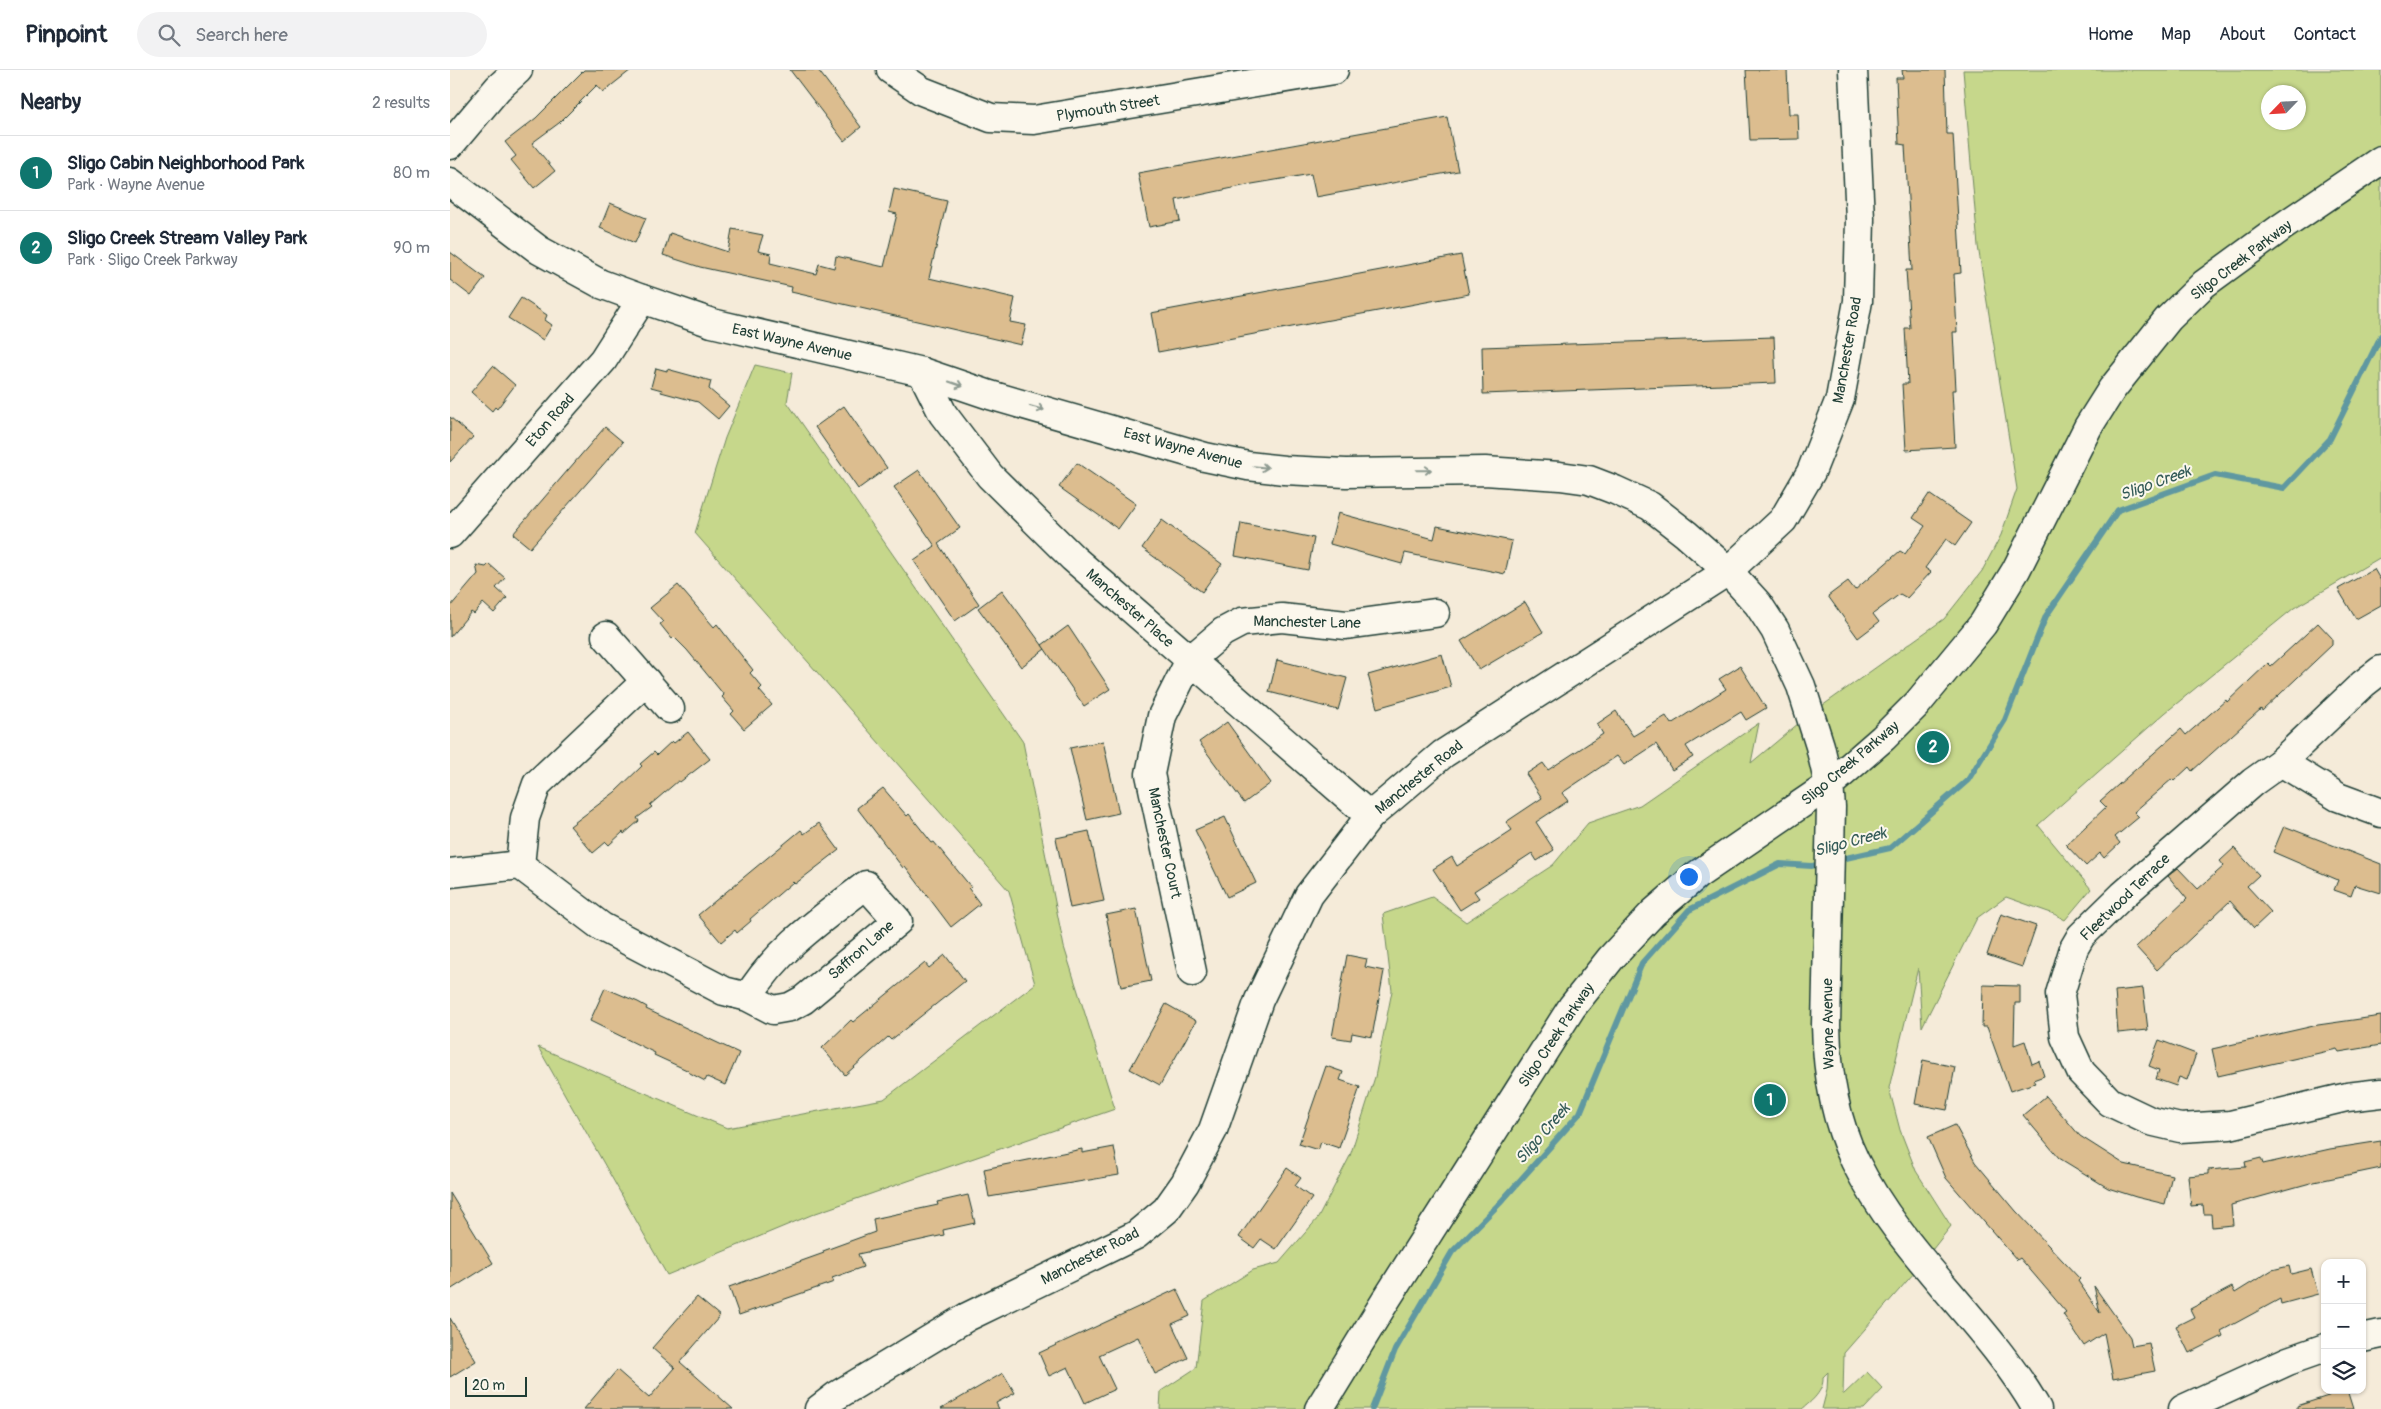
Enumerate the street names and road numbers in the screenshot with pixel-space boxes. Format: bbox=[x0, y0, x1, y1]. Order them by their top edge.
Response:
street label: Plymouth Street bbox=[1055, 91, 1162, 126]
street label: Sligo Creek Parkway bbox=[2187, 216, 2296, 305]
street label: Manchester Road bbox=[1829, 295, 1866, 405]
street label: East Wayne Avenue bbox=[730, 319, 854, 366]
street label: Eton Road bbox=[522, 390, 579, 451]
street label: East Wayne Avenue bbox=[1121, 423, 1245, 474]
street label: Manchester Place bbox=[1082, 565, 1178, 652]
street label: Manchester Lane bbox=[1253, 612, 1361, 633]
street label: Sligo Creek Parkway bbox=[1797, 716, 1904, 810]
street label: Manchester Road bbox=[1371, 736, 1467, 819]
street label: Manchester Court bbox=[1143, 786, 1186, 901]
street label: Fleetwood Terrace bbox=[2076, 849, 2175, 945]
street label: Saffron Lane bbox=[824, 916, 899, 984]
street label: Wayne Avenue bbox=[1818, 978, 1839, 1070]
street label: Sligo Creek Parkway bbox=[1514, 979, 1599, 1091]
street label: Manchester Road bbox=[1038, 1224, 1143, 1289]

